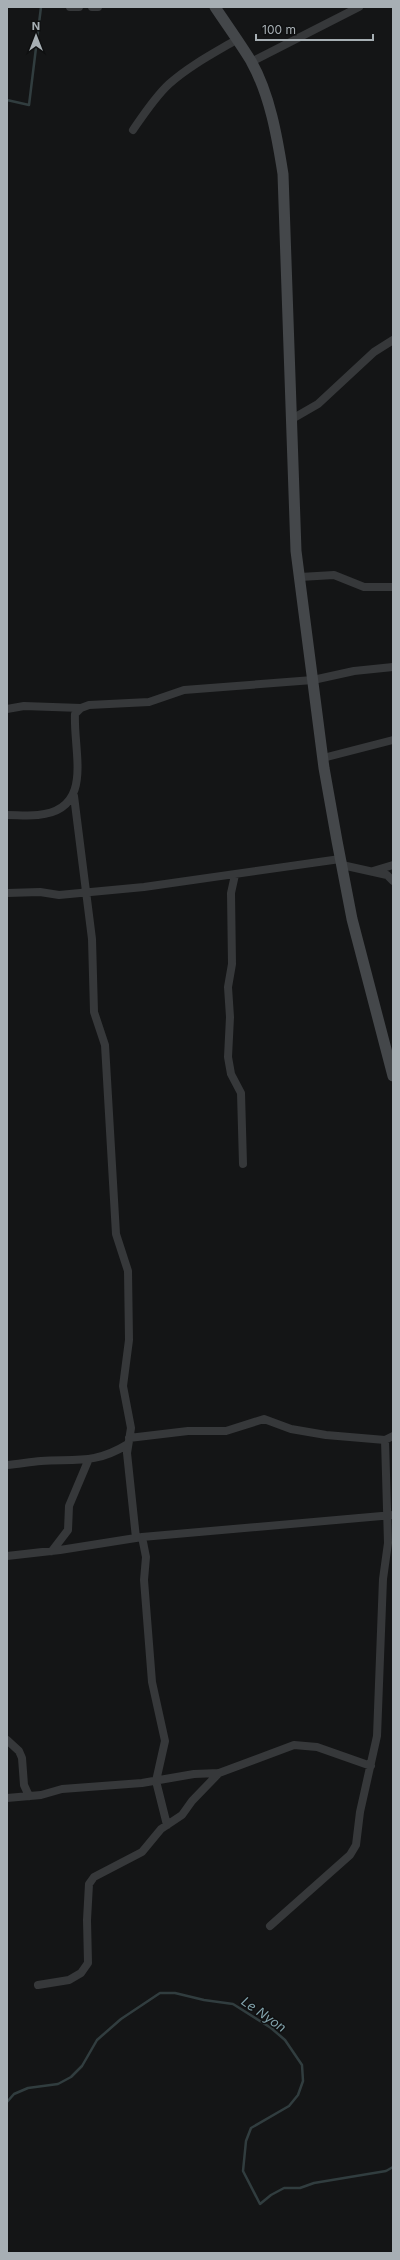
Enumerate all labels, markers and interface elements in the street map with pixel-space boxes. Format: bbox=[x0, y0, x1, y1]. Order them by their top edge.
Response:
north arrow bbox=[16, 16, 56, 56]
scale bar bbox=[256, 16, 373, 42]
text: N bbox=[32, 19, 40, 33]
text: 100 m bbox=[262, 22, 296, 37]
water label: Le Nyon bbox=[239, 1993, 290, 2035]

